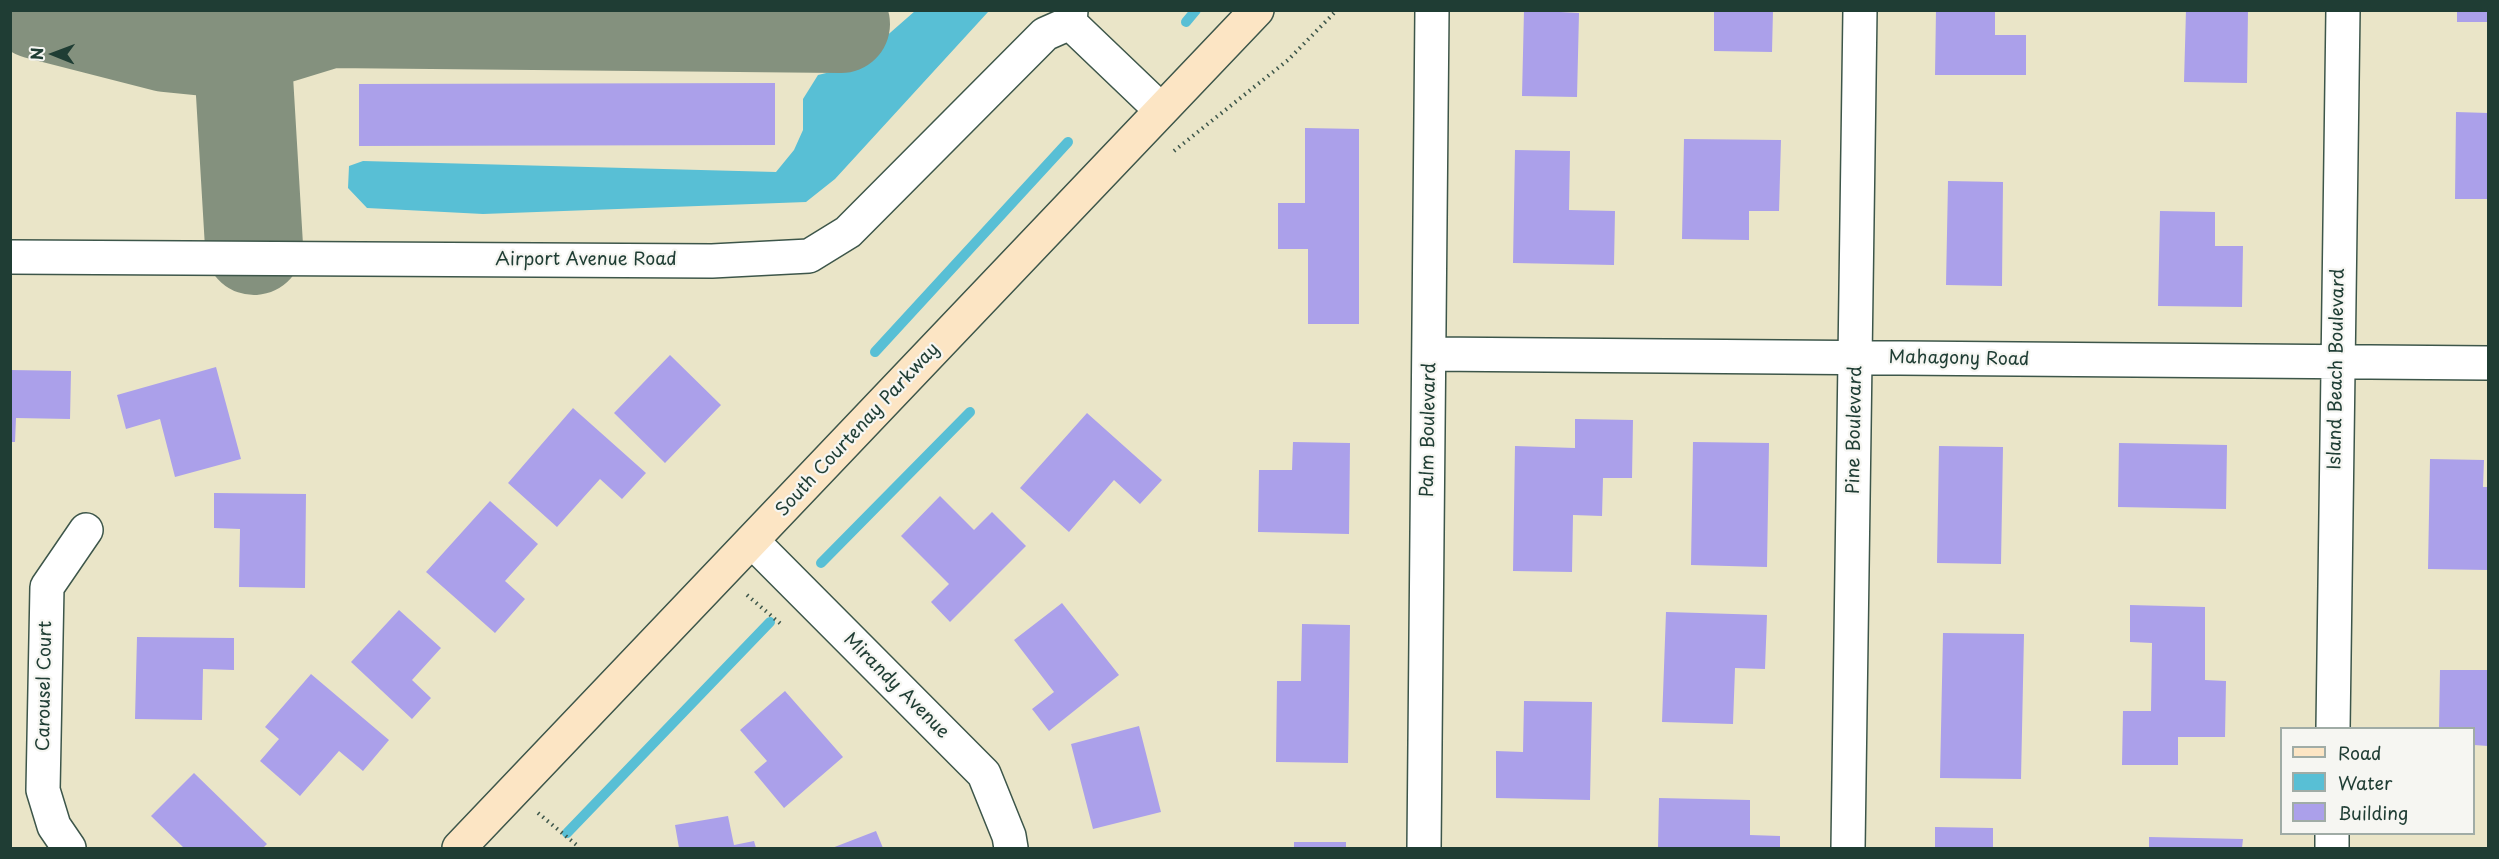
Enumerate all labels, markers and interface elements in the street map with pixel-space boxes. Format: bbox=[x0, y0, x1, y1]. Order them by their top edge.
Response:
north arrow bbox=[24, 24, 84, 84]
text: N bbox=[24, 47, 48, 60]
street label: Airport Avenue Road bbox=[495, 249, 677, 271]
street label: Island Beach Boulevard bbox=[2324, 268, 2350, 470]
street label: South Courtenay Parkway bbox=[772, 339, 944, 521]
street label: Mahagony Road bbox=[1888, 347, 2030, 371]
street label: Palm Boulevard bbox=[1417, 363, 1441, 497]
street label: Pine Boulevard bbox=[1843, 366, 1867, 494]
street label: Carousel Court bbox=[33, 621, 57, 751]
street label: Mirandy Avenue bbox=[839, 629, 953, 743]
legend bbox=[2280, 727, 2475, 835]
text: Road bbox=[2338, 739, 2382, 766]
text: Water bbox=[2338, 769, 2392, 796]
text: Building bbox=[2338, 799, 2408, 826]

